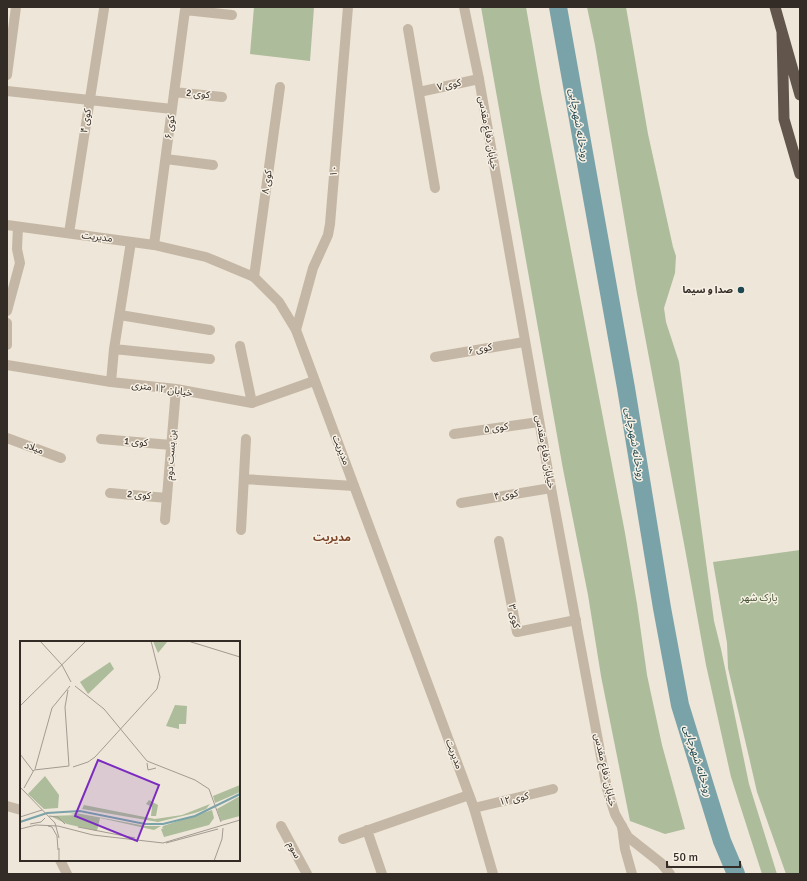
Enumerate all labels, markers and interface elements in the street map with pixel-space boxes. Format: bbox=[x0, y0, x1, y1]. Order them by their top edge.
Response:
street label: کوی ۷ bbox=[436, 76, 463, 93]
street label: کوی 2 bbox=[185, 87, 211, 101]
water label: رودخانه شهرچایی bbox=[565, 88, 592, 163]
street label: خیابان دفاع مقدس bbox=[475, 95, 500, 171]
street label: کوی ۴ bbox=[78, 107, 94, 134]
street label: کوی ۶ bbox=[162, 113, 178, 140]
street label: ۱۰ bbox=[328, 165, 340, 177]
street label: کوی ۸ bbox=[259, 168, 275, 195]
street label: مدیریت bbox=[81, 229, 113, 245]
place label: صدا و سیما bbox=[682, 284, 733, 296]
marker: صدا و سیما bbox=[736, 285, 746, 295]
street label: کوی ۶ bbox=[467, 341, 494, 357]
street label: خیابان ۱۲ متری bbox=[131, 379, 193, 399]
water label: رودخانه شهرچایی bbox=[621, 407, 648, 482]
street label: خیابان دفاع مقدس bbox=[532, 414, 557, 490]
street label: کوی ۵ bbox=[483, 420, 510, 436]
street label: بن بست دوم bbox=[163, 429, 181, 481]
street label: مدیریت bbox=[330, 433, 352, 467]
street label: کوی 1 bbox=[123, 435, 149, 449]
street label: میلاد bbox=[23, 439, 45, 457]
street label: کوی ۴ bbox=[493, 487, 520, 503]
street label: کوی 2 bbox=[126, 488, 152, 502]
district label: مدیریت bbox=[313, 531, 351, 544]
park label: پارک شهر bbox=[739, 592, 778, 604]
street label: کوی ۳ bbox=[506, 603, 523, 630]
inset map bbox=[20, 641, 240, 861]
water label: رودخانه شهرچایی bbox=[680, 724, 715, 798]
street label: خیابان دفاع مقدس bbox=[590, 732, 619, 808]
street label: مدیریت bbox=[443, 737, 465, 771]
street label: کوی ۱۲ bbox=[498, 790, 531, 808]
street label: سوم bbox=[283, 839, 303, 862]
scale bar bbox=[667, 843, 740, 869]
text: 50 m bbox=[673, 850, 698, 865]

